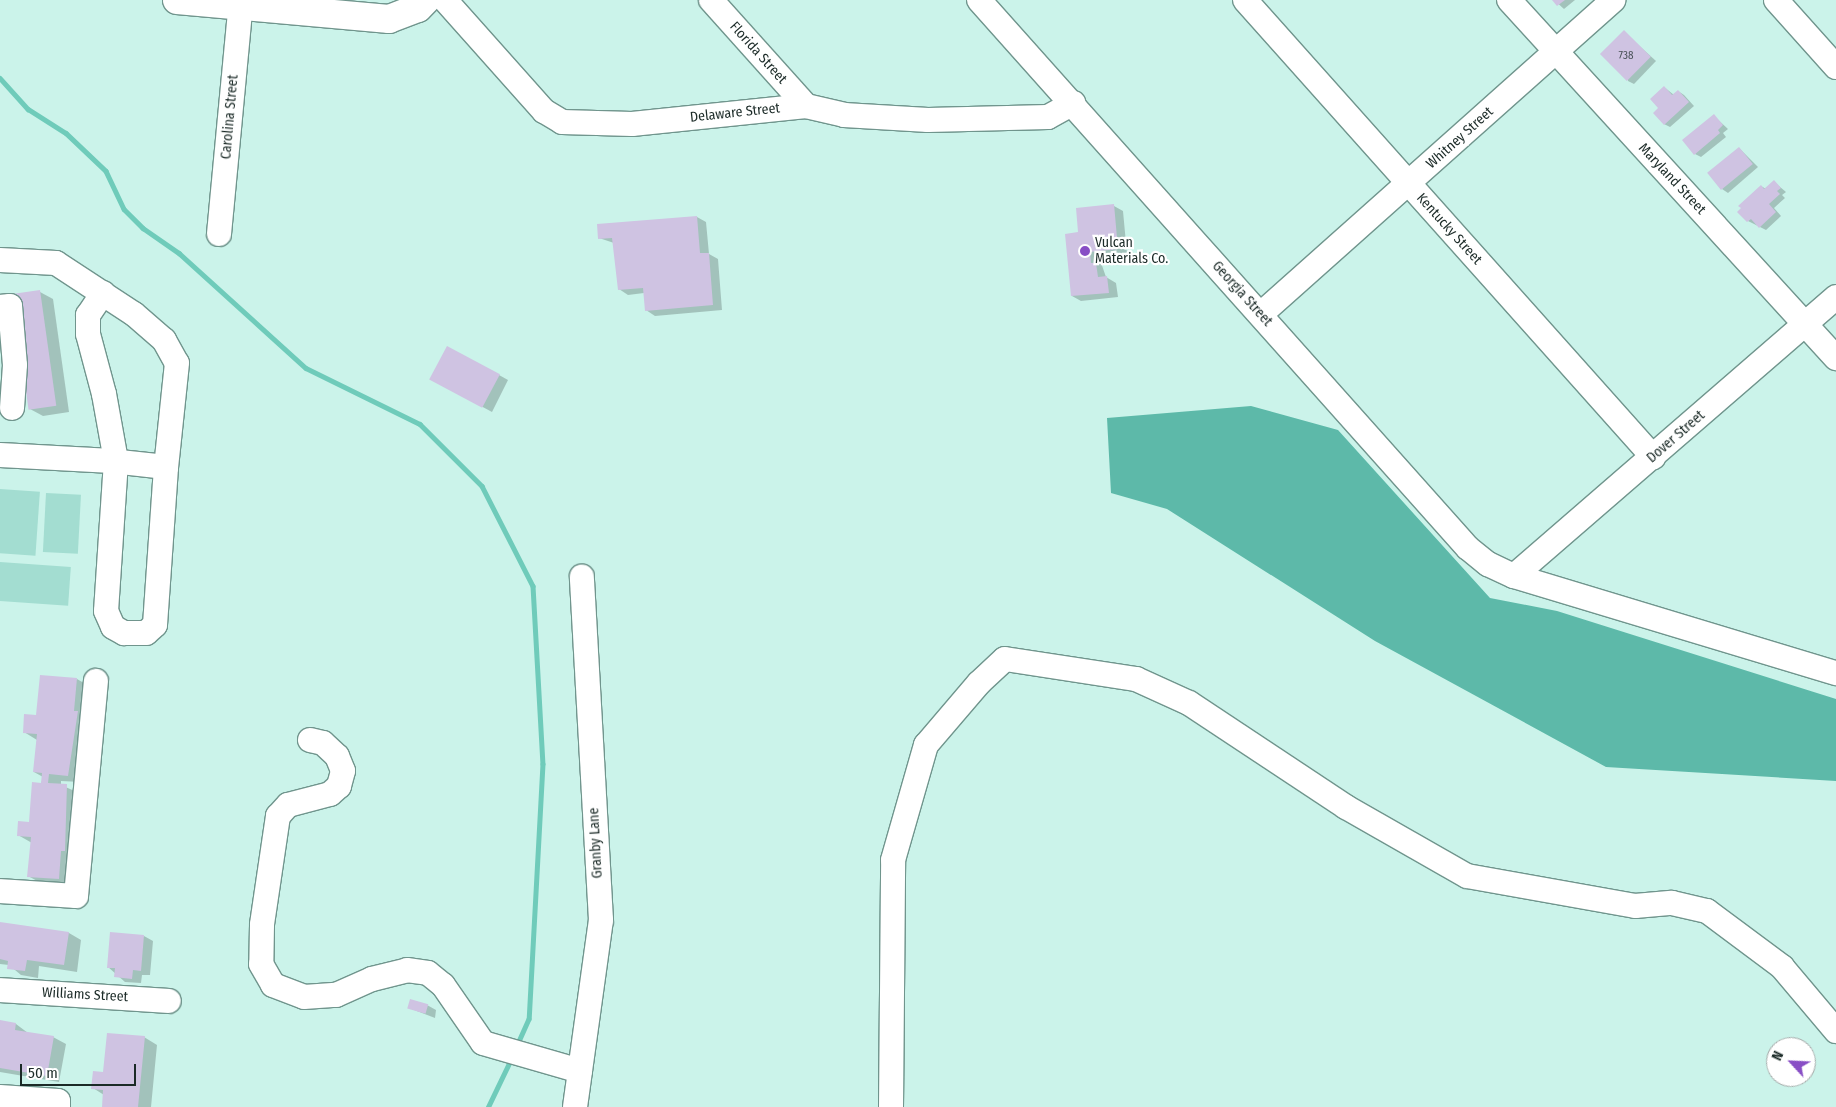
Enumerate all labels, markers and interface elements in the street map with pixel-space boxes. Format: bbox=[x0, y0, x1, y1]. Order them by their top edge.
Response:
street label: Florida Street bbox=[726, 19, 790, 87]
house number: 738 bbox=[1619, 49, 1633, 63]
street label: Carolina Street bbox=[218, 74, 242, 160]
street label: Delaware Street bbox=[689, 100, 781, 126]
street label: Whitney Street bbox=[1423, 104, 1497, 172]
street label: Maryland Street bbox=[1635, 140, 1709, 218]
street label: Kentucky Street bbox=[1413, 190, 1485, 268]
place label: Vulcan Materials Co. bbox=[1095, 235, 1168, 268]
marker: Vulcan Materials Co. bbox=[1079, 245, 1091, 257]
street label: Georgia Street bbox=[1208, 258, 1276, 330]
street label: Dover Street bbox=[1644, 407, 1708, 467]
street label: Granby Lane bbox=[586, 807, 606, 879]
street label: Williams Street bbox=[41, 984, 129, 1006]
north arrow bbox=[1766, 1037, 1816, 1087]
text: N bbox=[1768, 1048, 1787, 1063]
scale bar bbox=[22, 1054, 139, 1086]
text: 50 m bbox=[28, 1064, 58, 1082]

